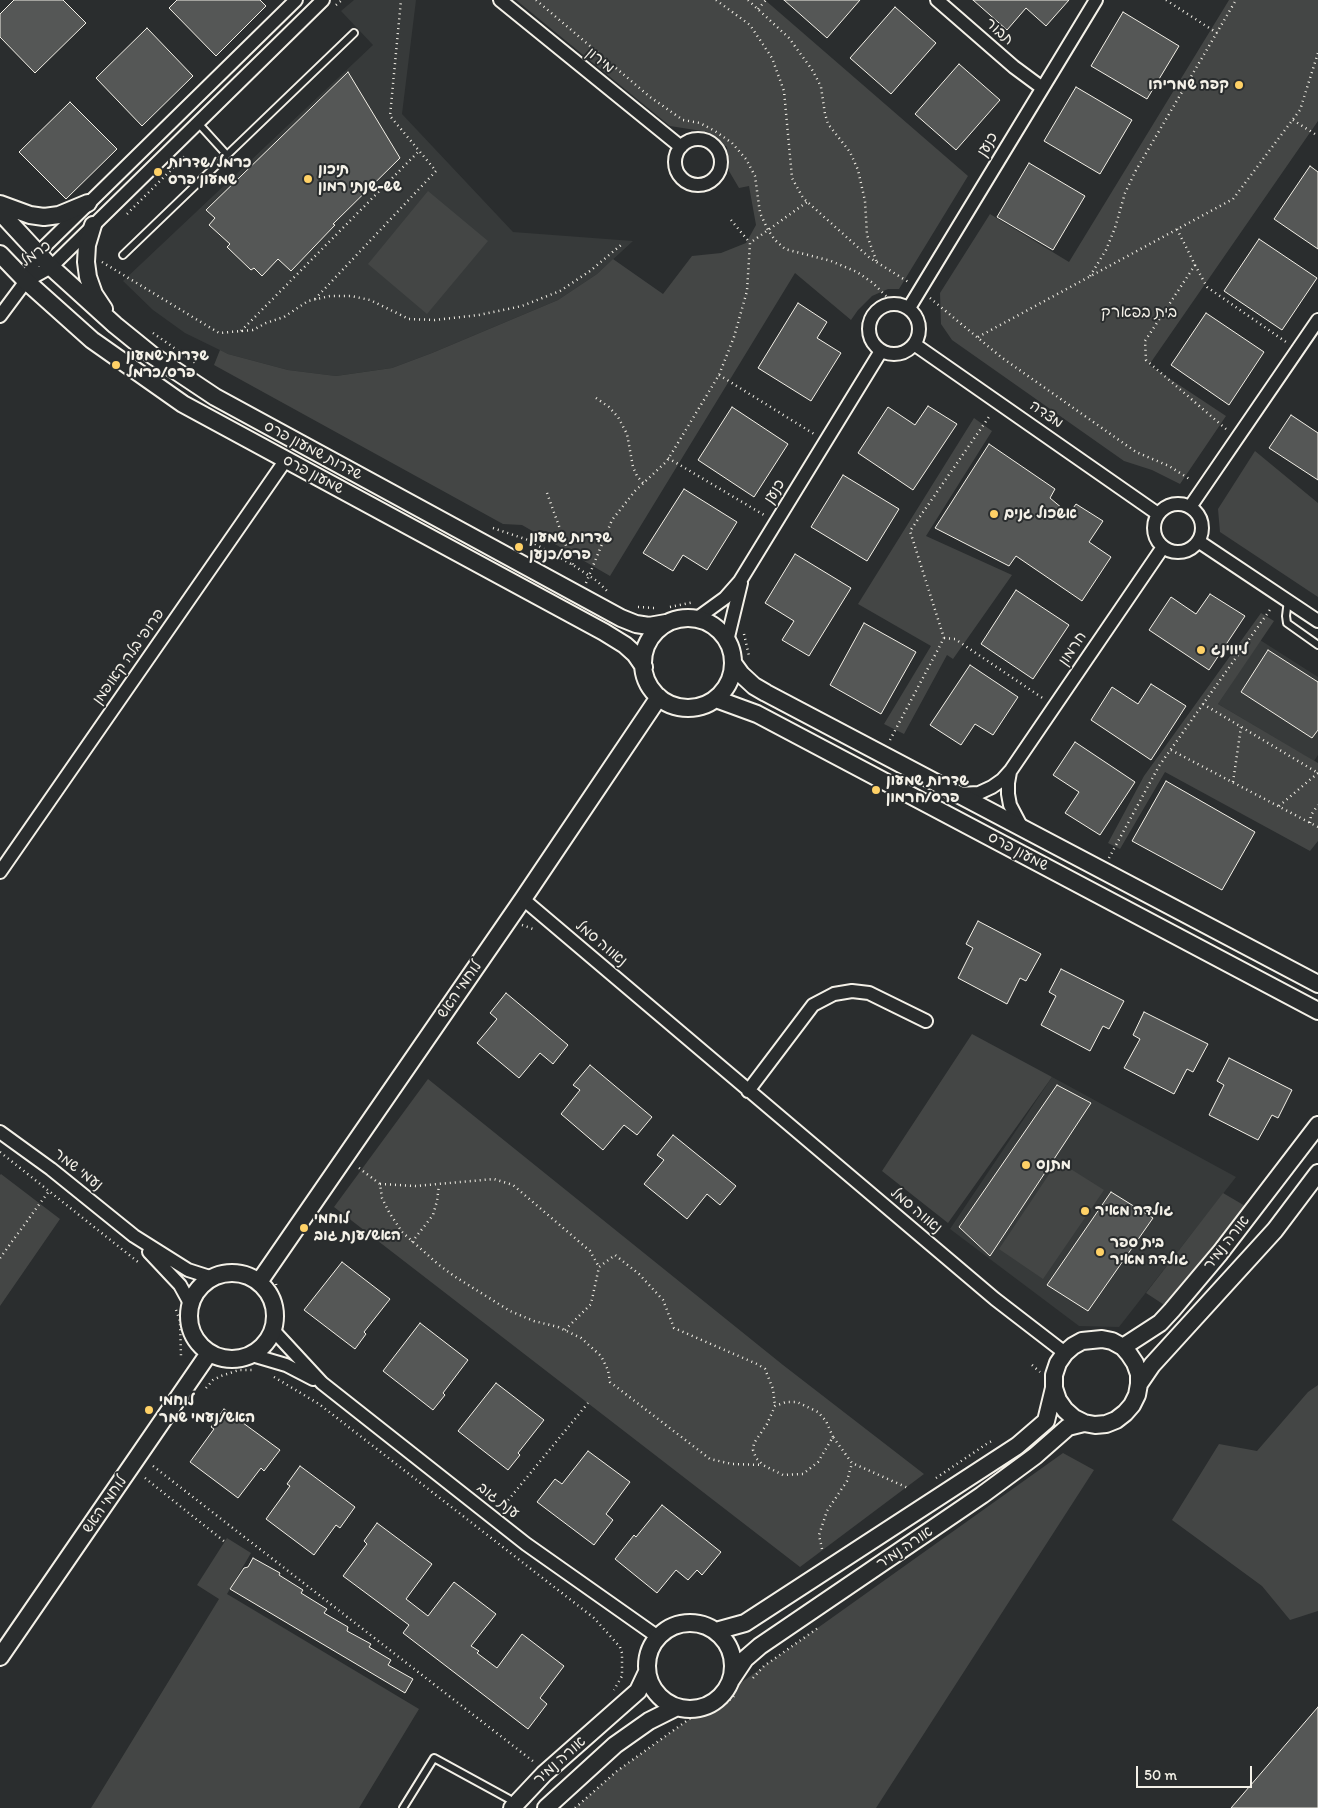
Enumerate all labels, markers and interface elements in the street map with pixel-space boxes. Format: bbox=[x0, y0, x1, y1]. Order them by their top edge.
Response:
street label: תבור bbox=[981, 15, 1017, 49]
street label: מירון bbox=[582, 44, 618, 78]
place label: קפה שמריהו bbox=[1148, 76, 1229, 94]
marker: קפה שמריהו bbox=[1233, 79, 1245, 91]
street label: כנען bbox=[974, 129, 1002, 161]
place label: כרמל/שדרות שמעון פרס bbox=[168, 154, 251, 189]
place label: תיכון שש-שנתי רמון bbox=[318, 161, 402, 196]
marker: כרמל/שדרות שמעון פרס bbox=[152, 166, 164, 178]
marker: תיכון שש-שנתי רמון bbox=[302, 173, 314, 185]
street label: כרמל bbox=[17, 237, 55, 271]
district label: בית בפארק bbox=[1101, 303, 1177, 323]
place label: שדרות שמעון פרס/כרמל bbox=[126, 347, 209, 382]
marker: שדרות שמעון פרס/כרמל bbox=[110, 359, 122, 371]
street label: מצדה bbox=[1026, 397, 1066, 433]
street label: שדרות שמעון פרס bbox=[261, 417, 365, 485]
street label: שמעון פרס bbox=[280, 452, 346, 498]
street label: כנען bbox=[761, 476, 789, 508]
place label: אשכול גנים bbox=[1004, 505, 1077, 523]
marker: אשכול גנים bbox=[988, 508, 1000, 520]
place label: שדרות שמעון פרס/כנען bbox=[529, 529, 612, 564]
marker: שדרות שמעון פרס/כנען bbox=[513, 541, 525, 553]
street label: פרופ' בלה קאופמן bbox=[89, 606, 169, 708]
street label: חרמון bbox=[1055, 628, 1091, 670]
place label: ליווינג bbox=[1211, 641, 1248, 659]
marker: ליווינג bbox=[1195, 644, 1207, 656]
place label: שדרות שמעון פרס/חרמון bbox=[886, 772, 969, 807]
marker: שדרות שמעון פרס/חרמון bbox=[870, 784, 882, 796]
street label: שמעון פרס bbox=[985, 829, 1051, 875]
street label: נאווה סמל bbox=[571, 917, 631, 971]
street label: לוחמי האש bbox=[434, 958, 486, 1022]
street label: נעמי שמר bbox=[50, 1145, 106, 1195]
place label: מתנס bbox=[1036, 1156, 1071, 1174]
marker: מתנס bbox=[1020, 1159, 1032, 1171]
street label: נאווה סמל bbox=[886, 1184, 946, 1238]
place label: גולדה מאיר bbox=[1095, 1202, 1173, 1220]
marker: גולדה מאיר bbox=[1079, 1205, 1091, 1217]
place label: לוחמי האש/ענת גוב bbox=[314, 1210, 401, 1245]
street label: אורה נמיר bbox=[1200, 1212, 1254, 1274]
marker: לוחמי האש/ענת גוב bbox=[298, 1222, 310, 1234]
place label: בית ספר גולדה מאיר bbox=[1110, 1234, 1188, 1269]
marker: בית ספר גולדה מאיר bbox=[1094, 1246, 1106, 1258]
place label: לוחמי האש/נעמי שמר bbox=[159, 1392, 255, 1427]
marker: לוחמי האש/נעמי שמר bbox=[143, 1404, 155, 1416]
street label: לוחמי האש bbox=[79, 1473, 131, 1537]
street label: ענת גוב bbox=[473, 1479, 523, 1523]
street label: אורה נמיר bbox=[873, 1523, 937, 1573]
street label: אורה נמיר bbox=[530, 1733, 590, 1789]
scale bar bbox=[1138, 1756, 1254, 1788]
text: 50 m bbox=[1144, 1766, 1177, 1784]

